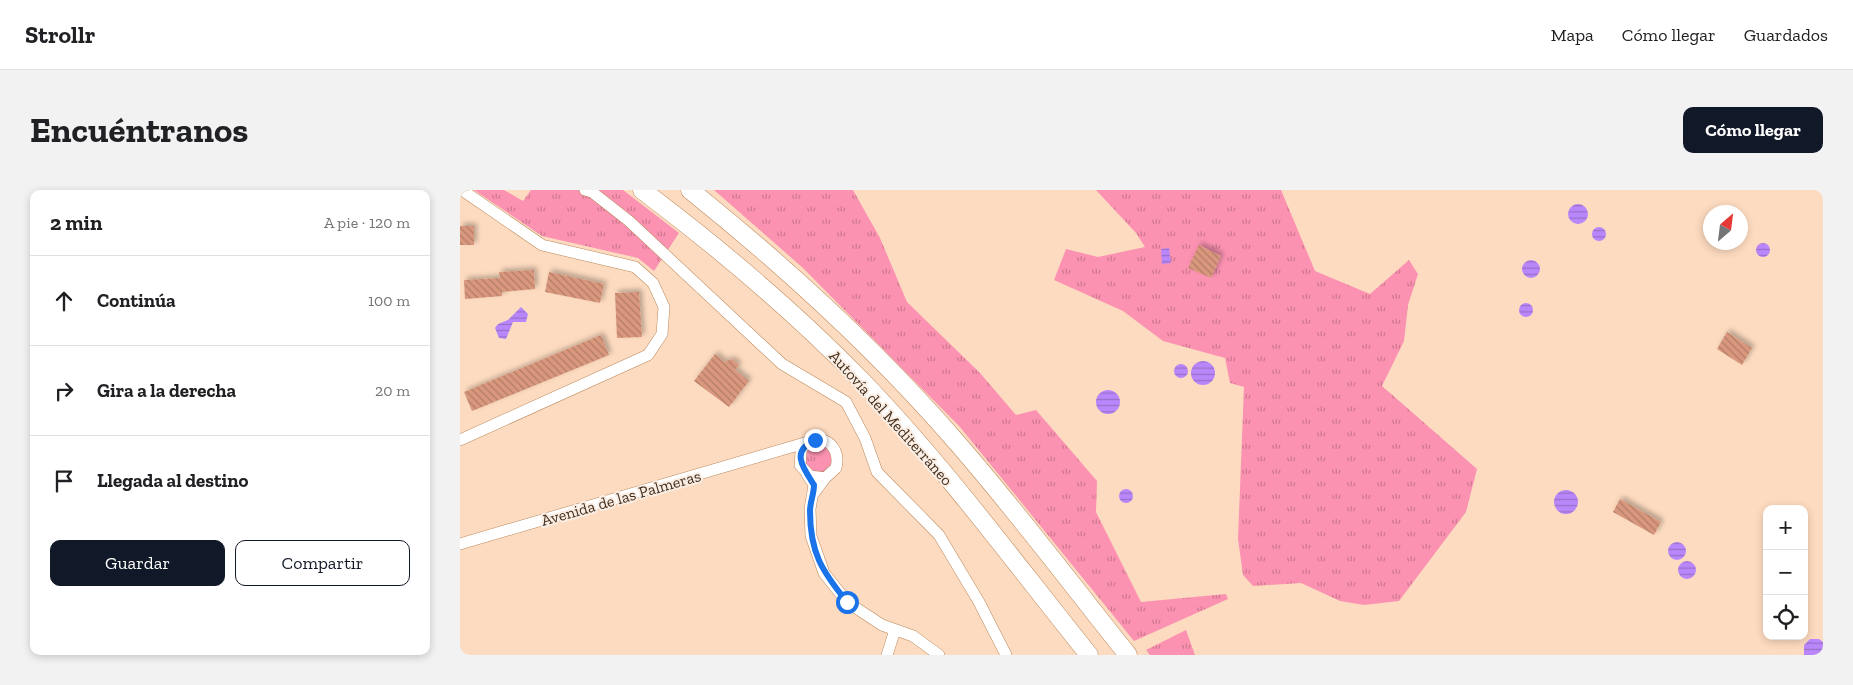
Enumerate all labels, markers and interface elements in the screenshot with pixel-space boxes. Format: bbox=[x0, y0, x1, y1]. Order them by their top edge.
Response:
text: Strollr bbox=[25, 20, 95, 49]
text: Mapa bbox=[1551, 24, 1594, 46]
text: Cómo llegar bbox=[1622, 24, 1716, 46]
text: Guardados bbox=[1744, 24, 1828, 46]
button: Cómo llegar bbox=[1683, 107, 1823, 153]
text: Encuéntranos bbox=[30, 109, 248, 151]
north arrow bbox=[1703, 205, 1748, 250]
text: 2 min bbox=[50, 210, 102, 235]
text: A pie · 120 m bbox=[324, 213, 410, 232]
icon: ahead bbox=[50, 287, 78, 315]
text: Continúa bbox=[97, 289, 176, 312]
text: 100 m bbox=[368, 291, 410, 310]
street label: Autovía del Mediterráneo bbox=[825, 347, 957, 489]
icon: right bbox=[50, 377, 78, 405]
text: Gira a la derecha bbox=[97, 379, 236, 402]
text: 20 m bbox=[375, 381, 410, 400]
route end bbox=[804, 429, 827, 452]
street label: Avenida de las Palmeras bbox=[539, 466, 703, 530]
icon: arrive bbox=[50, 467, 78, 495]
text: Llegada al destino bbox=[97, 469, 248, 492]
map controls bbox=[1763, 505, 1808, 640]
button: + bbox=[1763, 505, 1808, 550]
button: Guardar bbox=[50, 540, 225, 586]
button: Compartir bbox=[235, 540, 410, 586]
button: − bbox=[1763, 550, 1808, 595]
route start bbox=[836, 591, 859, 614]
button: locate bbox=[1763, 595, 1808, 640]

